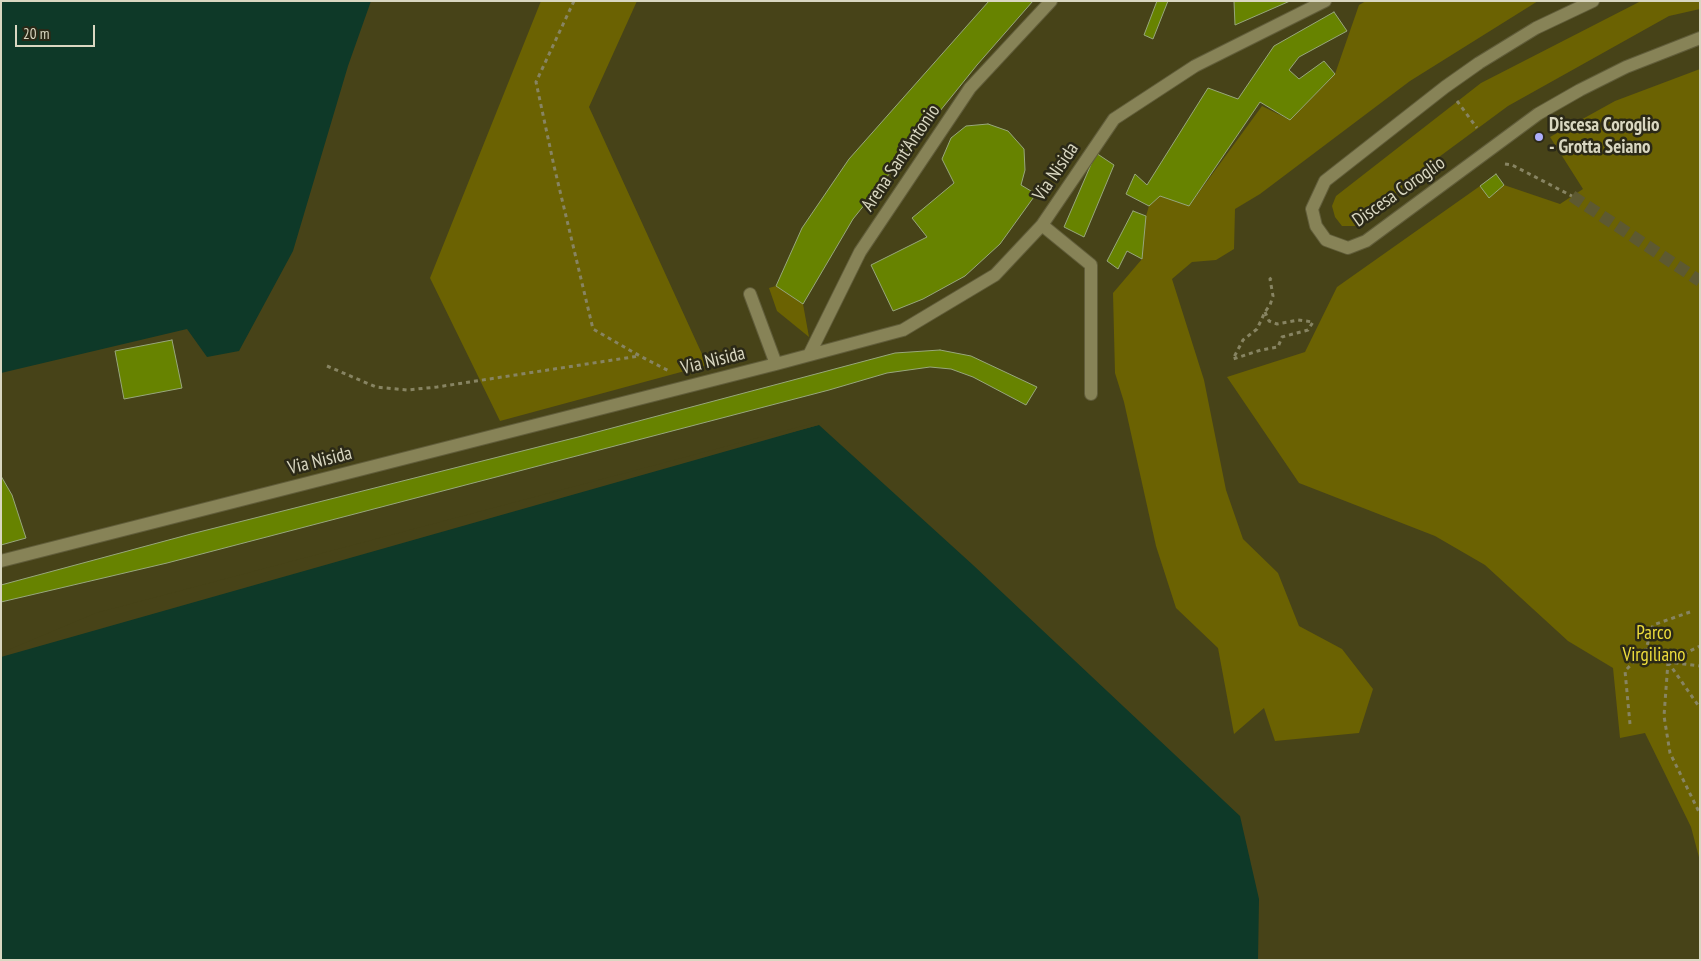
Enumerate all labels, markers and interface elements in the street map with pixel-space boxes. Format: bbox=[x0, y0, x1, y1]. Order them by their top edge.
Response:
scale bar bbox=[18, 15, 98, 47]
text: 20 m bbox=[23, 24, 49, 43]
street label: Arena Sant'Antonio bbox=[857, 100, 945, 216]
place label: Discesa Coroglio - Grotta Seiano bbox=[1549, 115, 1659, 159]
marker: Discesa Coroglio - Grotta Seiano bbox=[1533, 131, 1545, 143]
street label: Via Nisida bbox=[1028, 139, 1084, 205]
street label: Discesa Coroglio bbox=[1348, 152, 1450, 232]
street label: Via Nisida bbox=[679, 342, 747, 380]
street label: Via Nisida bbox=[286, 442, 354, 480]
park label: Parco Virgiliano bbox=[1622, 623, 1686, 667]

